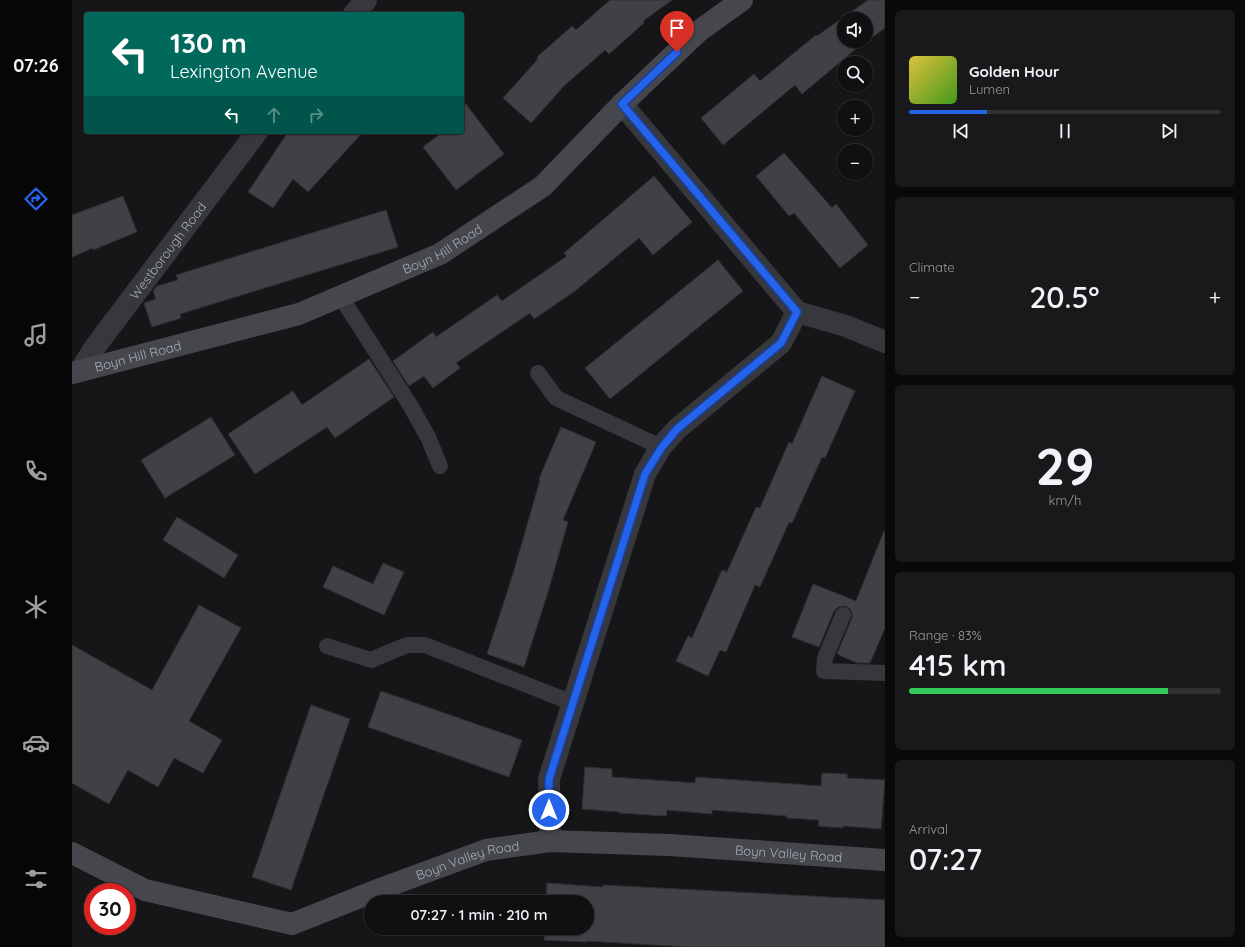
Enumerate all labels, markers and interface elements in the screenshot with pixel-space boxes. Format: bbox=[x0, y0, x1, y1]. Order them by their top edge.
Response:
pin bbox=[660, 11, 694, 52]
map controls bbox=[837, 12, 873, 180]
button: sound bbox=[837, 12, 873, 48]
icon: arrive bbox=[666, 17, 688, 39]
text: 130 m bbox=[170, 25, 247, 60]
icon: left bbox=[104, 28, 156, 80]
text: 07:26 bbox=[13, 54, 59, 77]
button: search bbox=[837, 56, 873, 92]
text: Lexington Avenue bbox=[170, 60, 318, 83]
text: Golden Hour bbox=[969, 62, 1060, 81]
text: Lumen bbox=[969, 81, 1010, 97]
button: + bbox=[837, 100, 873, 136]
icon: left bbox=[221, 104, 243, 126]
icon: ahead bbox=[263, 104, 285, 126]
icon: right bbox=[305, 104, 327, 126]
icon: previous bbox=[950, 120, 972, 142]
icon: pause bbox=[1054, 120, 1076, 142]
icon: next bbox=[1158, 120, 1180, 142]
button: − bbox=[837, 144, 873, 180]
icon: directions bbox=[22, 185, 50, 213]
street label: Westborough Road bbox=[126, 199, 209, 302]
street label: Boyn Hill Road bbox=[400, 221, 485, 277]
text: Climate bbox=[909, 259, 955, 275]
text: 20.5° bbox=[1029, 278, 1100, 316]
text: − bbox=[909, 283, 920, 311]
text: + bbox=[1209, 283, 1221, 311]
icon: music bbox=[22, 321, 50, 349]
street label: Boyn Hill Road bbox=[93, 337, 183, 375]
text: 29 bbox=[1035, 433, 1095, 498]
icon: phone bbox=[22, 457, 50, 485]
text: km/h bbox=[1049, 492, 1081, 508]
icon: climate bbox=[22, 593, 50, 621]
text: Range · 83% bbox=[909, 627, 982, 643]
text: 415 km bbox=[909, 646, 1007, 684]
icon: car bbox=[22, 729, 50, 757]
position arrow bbox=[528, 789, 570, 831]
text: Arrival bbox=[909, 821, 948, 837]
street label: Boyn Valley Road bbox=[414, 837, 520, 883]
text: 07:27 bbox=[909, 840, 982, 878]
street label: Boyn Valley Road bbox=[734, 842, 843, 865]
icon: filters bbox=[22, 865, 50, 893]
speed limit sign: 30 bbox=[84, 883, 136, 935]
text: 07:27 · 1 min · 210 m bbox=[411, 905, 547, 924]

